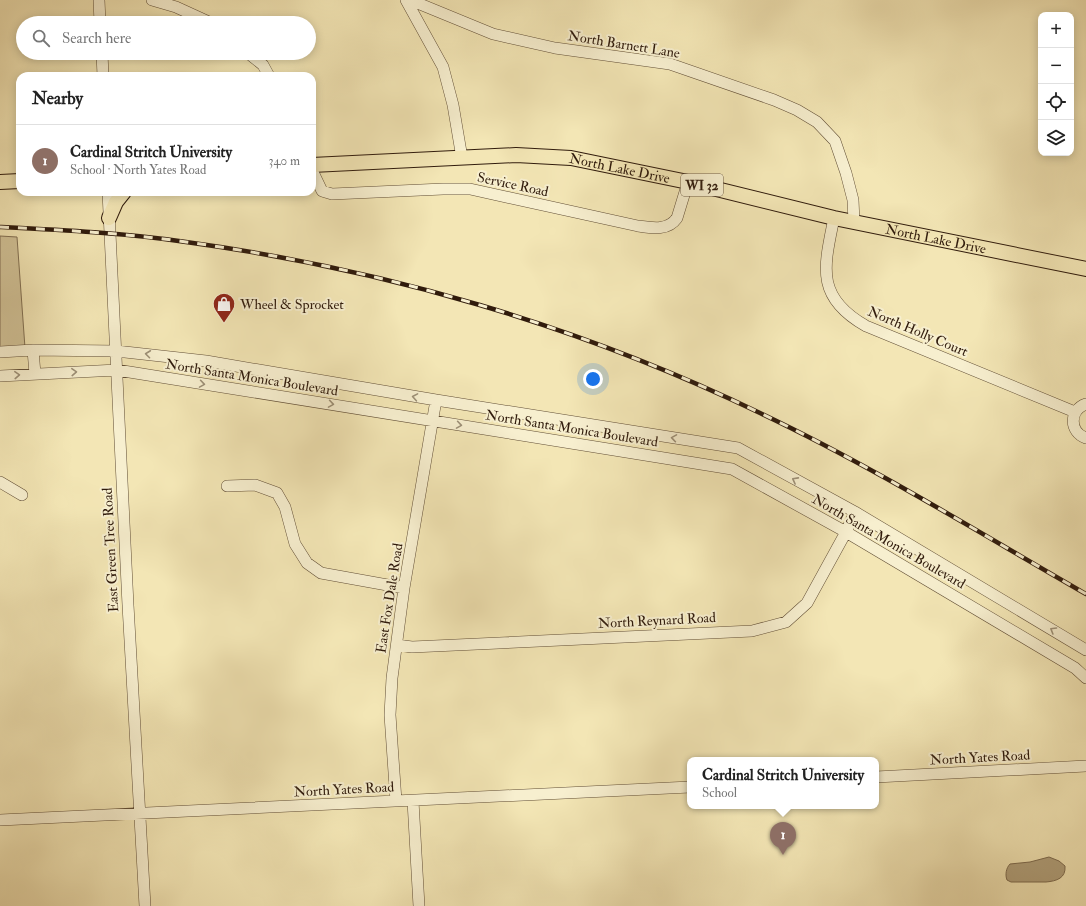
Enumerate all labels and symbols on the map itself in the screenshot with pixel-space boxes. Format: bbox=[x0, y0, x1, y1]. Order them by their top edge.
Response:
street label: North Barnett Lane bbox=[567, 27, 681, 62]
street label: North Lake Drive bbox=[568, 150, 672, 187]
street label: Service Road bbox=[476, 169, 550, 200]
road number: WI 32 bbox=[681, 174, 723, 196]
street label: North Lake Drive bbox=[884, 221, 988, 258]
shop icon: Wheel & Sprocket bbox=[211, 291, 237, 324]
place label: Wheel & Sprocket bbox=[239, 296, 344, 314]
street label: North Holly Court bbox=[865, 303, 971, 361]
one-way arrow bbox=[145, 350, 151, 359]
street label: North Santa Monica Boulevard bbox=[164, 355, 340, 400]
one-way arrow bbox=[71, 368, 77, 377]
your location bbox=[583, 369, 603, 389]
one-way arrow bbox=[14, 371, 20, 379]
one-way arrow bbox=[199, 379, 205, 388]
one-way arrow bbox=[412, 393, 418, 401]
one-way arrow bbox=[328, 400, 334, 408]
street label: North Santa Monica Boulevard bbox=[484, 406, 660, 451]
one-way arrow bbox=[456, 420, 462, 429]
one-way arrow bbox=[671, 434, 677, 443]
one-way arrow bbox=[792, 477, 799, 484]
street label: East Green Tree Road bbox=[99, 487, 122, 613]
street label: North Santa Monica Boulevard bbox=[809, 490, 969, 592]
street label: East Fox Dale Road bbox=[372, 542, 407, 654]
street label: North Reynard Road bbox=[598, 609, 717, 633]
one-way arrow bbox=[1050, 627, 1057, 634]
street label: North Yates Road bbox=[929, 746, 1031, 769]
street label: North Yates Road bbox=[293, 778, 395, 801]
pin: 1 bbox=[770, 822, 796, 855]

